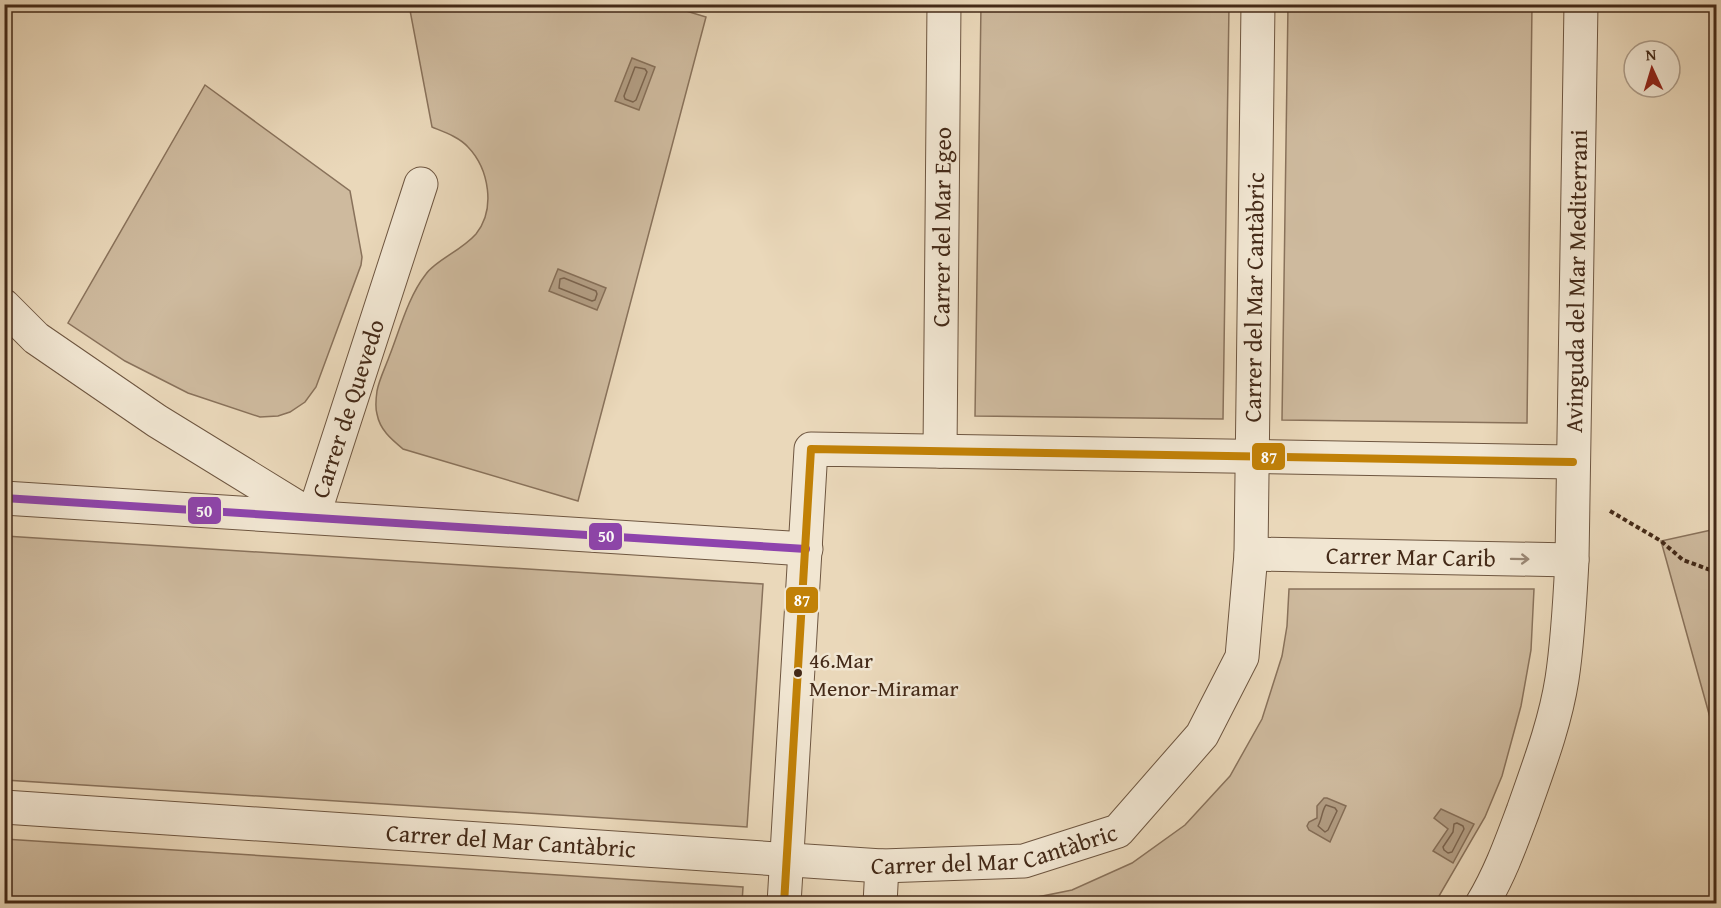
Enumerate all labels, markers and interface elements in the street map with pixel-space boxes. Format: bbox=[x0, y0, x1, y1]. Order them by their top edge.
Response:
north arrow bbox=[1622, 39, 1682, 99]
text: N bbox=[1645, 42, 1657, 66]
street label: Carrer del Mar Egeo bbox=[923, 127, 960, 327]
street label: Avinguda del Mar Mediterrani bbox=[1556, 129, 1596, 433]
street label: Carrer del Mar Cantàbric bbox=[1235, 172, 1273, 423]
street label: Carrer de Quevedo bbox=[302, 315, 393, 503]
line badge: 87 bbox=[1251, 442, 1286, 471]
text: 87 bbox=[1261, 445, 1277, 469]
line badge: 50 bbox=[187, 496, 222, 525]
text: 50 bbox=[196, 499, 212, 523]
line badge: 50 bbox=[588, 522, 623, 551]
text: 50 bbox=[598, 524, 614, 548]
street label: Carrer Mar Carib bbox=[1326, 537, 1496, 576]
one-way arrow bbox=[1509, 553, 1529, 565]
line badge: 87 bbox=[785, 586, 819, 614]
text: 87 bbox=[794, 588, 810, 612]
place label: 46.Mar Menor-Miramar bbox=[809, 644, 958, 704]
marker: 46.Mar Menor-Miramar bbox=[792, 667, 804, 679]
street label: Carrer del Mar Cantàbric bbox=[870, 814, 1122, 883]
street label: Carrer del Mar Cantàbric bbox=[385, 815, 637, 866]

